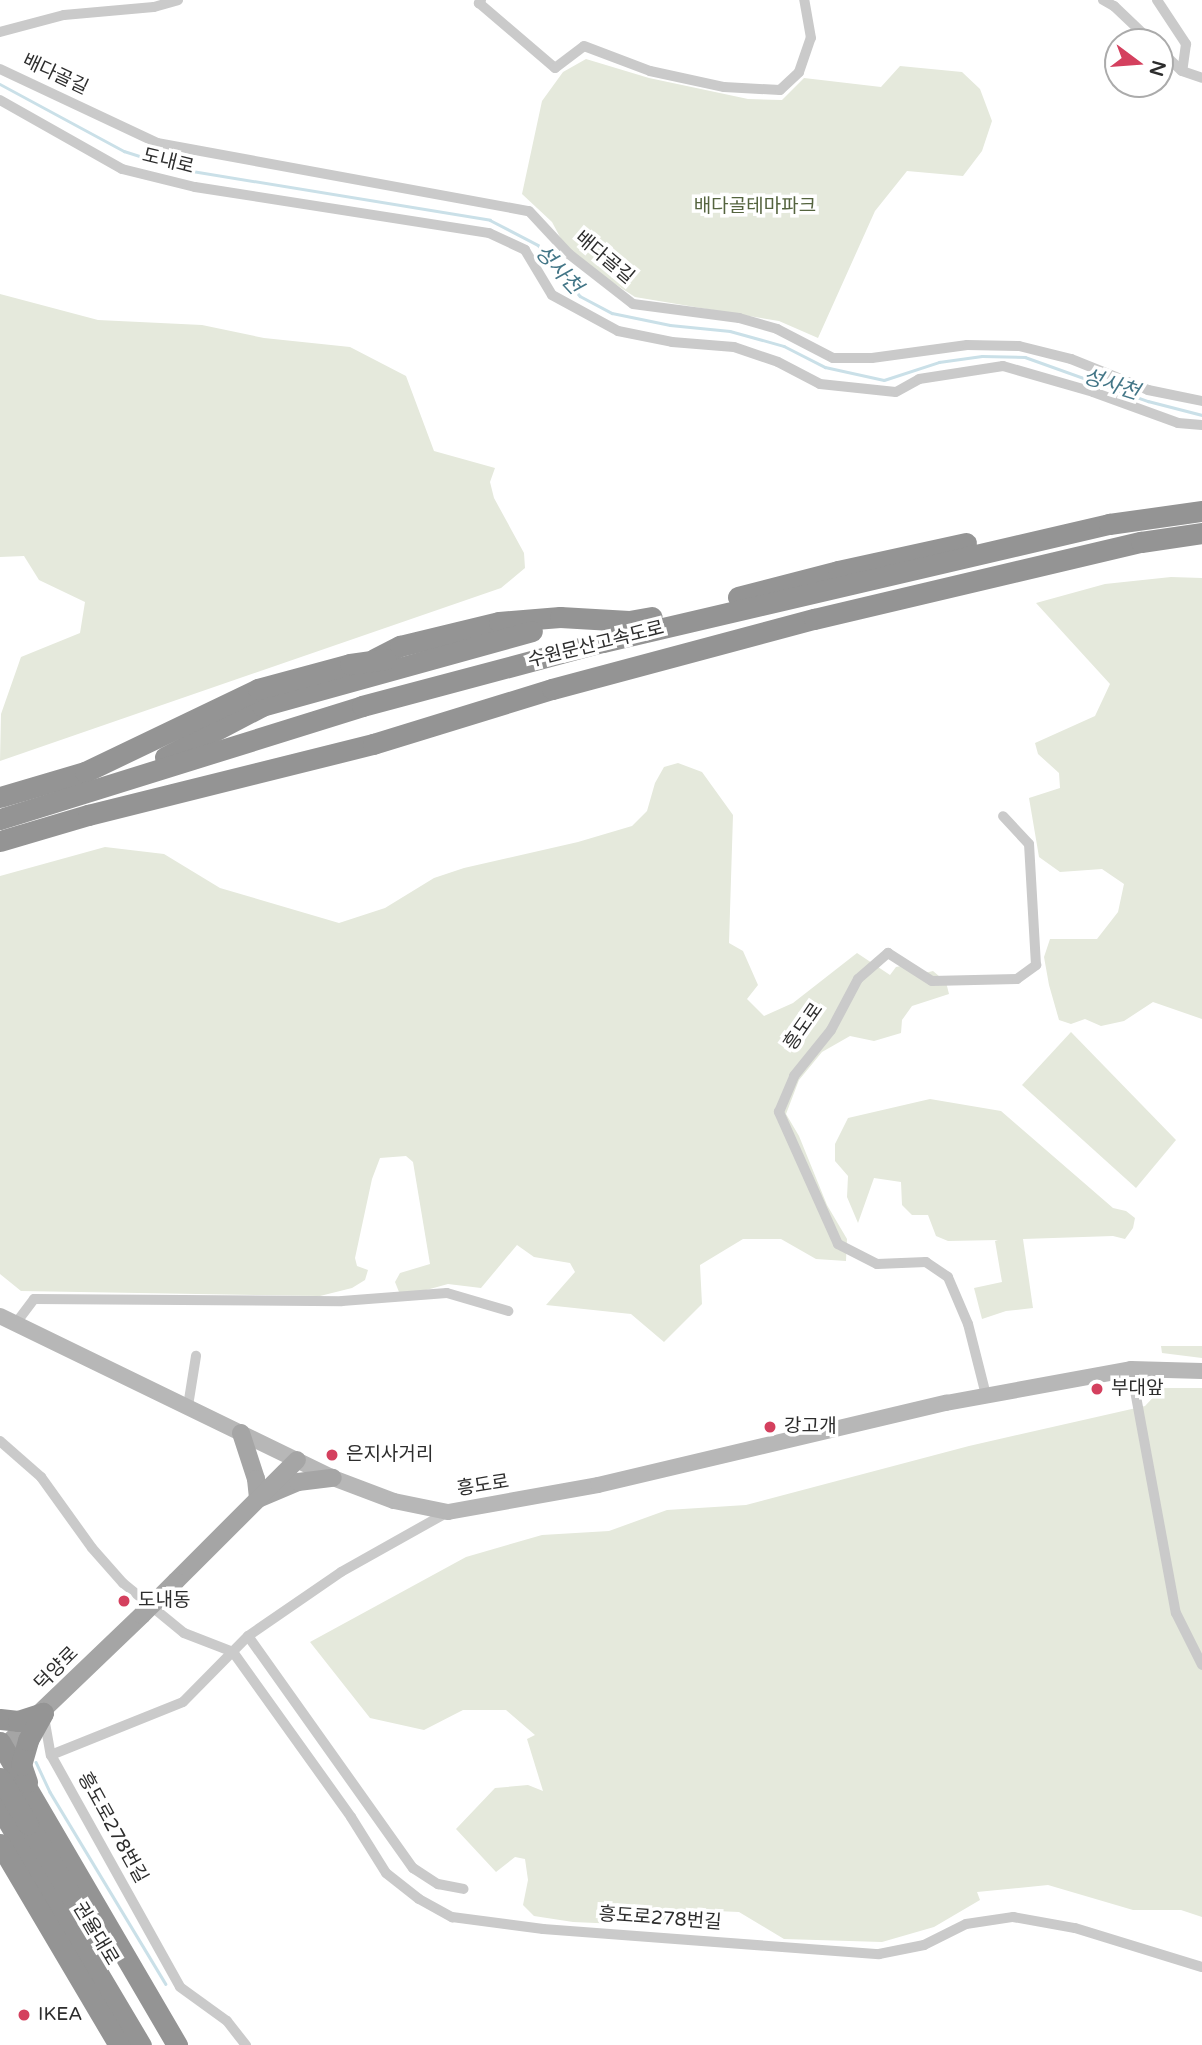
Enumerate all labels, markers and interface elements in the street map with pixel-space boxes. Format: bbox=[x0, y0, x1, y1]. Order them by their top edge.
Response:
north arrow bbox=[1104, 28, 1174, 98]
street label: 배다골길 bbox=[18, 50, 92, 100]
text: N bbox=[1145, 58, 1170, 79]
street label: 도내로 bbox=[140, 145, 196, 179]
park label: 배다골테마파크 bbox=[694, 196, 816, 218]
street label: 배다골길 bbox=[570, 227, 638, 289]
water label: 성사천 bbox=[529, 240, 587, 300]
water label: 성사천 bbox=[1080, 364, 1142, 406]
street label: 수원문산고속도로 bbox=[525, 617, 667, 673]
street label: 흥도로 bbox=[780, 999, 828, 1055]
place label: 부대앞 bbox=[1111, 1378, 1163, 1400]
marker: 부대앞 bbox=[1089, 1381, 1105, 1397]
place label: 강고개 bbox=[784, 1416, 836, 1438]
marker: 강고개 bbox=[762, 1419, 778, 1435]
place label: 은지사거리 bbox=[346, 1444, 433, 1466]
marker: 은지사거리 bbox=[324, 1447, 340, 1463]
street label: 흥도로 bbox=[455, 1471, 511, 1501]
place label: 도내동 bbox=[138, 1590, 190, 1612]
marker: 도내동 bbox=[116, 1593, 132, 1609]
street label: 덕양로 bbox=[30, 1642, 84, 1696]
street label: 흥도로278번길 bbox=[72, 1769, 152, 1887]
street label: 권율대로 bbox=[67, 1898, 123, 1970]
street label: 흥도로278번길 bbox=[598, 1903, 722, 1935]
place label: IKEA bbox=[38, 2004, 82, 2026]
marker: IKEA bbox=[16, 2007, 32, 2023]

